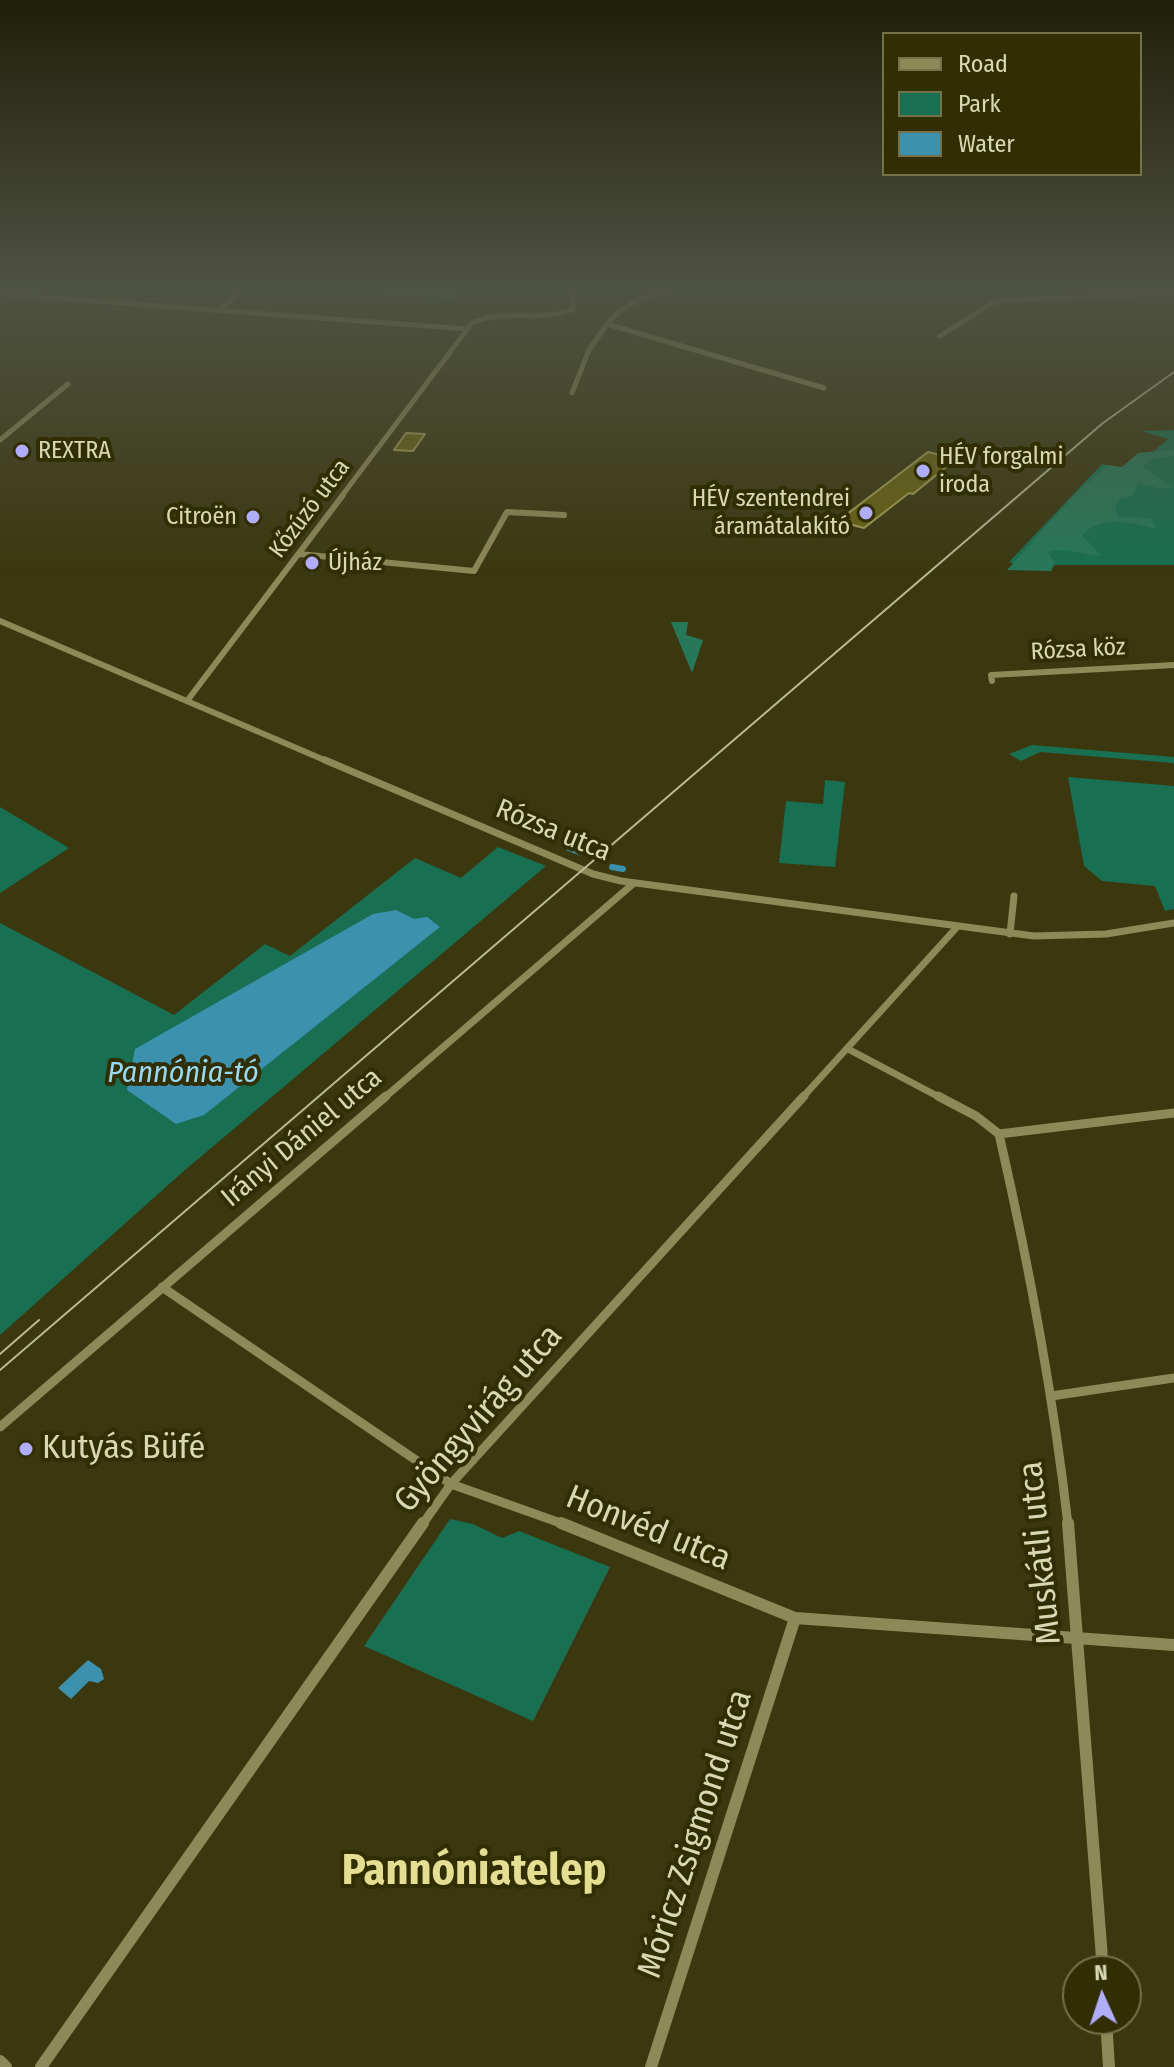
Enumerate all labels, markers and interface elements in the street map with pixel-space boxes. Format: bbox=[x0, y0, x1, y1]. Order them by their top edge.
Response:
legend bbox=[882, 32, 1142, 176]
text: Road bbox=[958, 50, 1008, 78]
text: Park bbox=[958, 90, 1001, 118]
text: Water bbox=[958, 130, 1015, 158]
place label: REXTRA bbox=[38, 437, 111, 465]
marker: REXTRA bbox=[13, 442, 31, 460]
place label: HÉV forgalmi iroda bbox=[939, 443, 1064, 499]
street label: Kőzúzó utca bbox=[264, 454, 356, 564]
marker: HÉV forgalmi iroda bbox=[914, 462, 932, 480]
place label: HÉV szentendrei áramátalakító bbox=[692, 485, 850, 541]
place label: Citroën bbox=[166, 503, 237, 531]
marker: HÉV szentendrei áramátalakító bbox=[857, 504, 875, 522]
marker: Citroën bbox=[244, 508, 262, 526]
place label: Újház bbox=[328, 549, 382, 577]
marker: Újház bbox=[303, 554, 321, 572]
street label: Rózsa köz bbox=[1030, 633, 1126, 667]
street label: Rózsa utca bbox=[491, 793, 615, 869]
water label: Pannónia-tó bbox=[107, 1056, 259, 1092]
street label: Irányi Dániel utca bbox=[215, 1061, 389, 1215]
street label: Gyöngyvirág utca bbox=[386, 1317, 572, 1521]
place label: Kutyás Büfé bbox=[42, 1429, 205, 1469]
marker: Kutyás Büfé bbox=[17, 1440, 35, 1458]
street label: Muskátli utca bbox=[1011, 1459, 1071, 1647]
street label: Honvéd utca bbox=[560, 1478, 736, 1580]
street label: Móricz Zsigmond utca bbox=[630, 1685, 762, 1983]
district label: Pannóniatelep bbox=[342, 1846, 606, 1898]
north arrow bbox=[1062, 1955, 1142, 2035]
text: N bbox=[1094, 1959, 1108, 1986]

